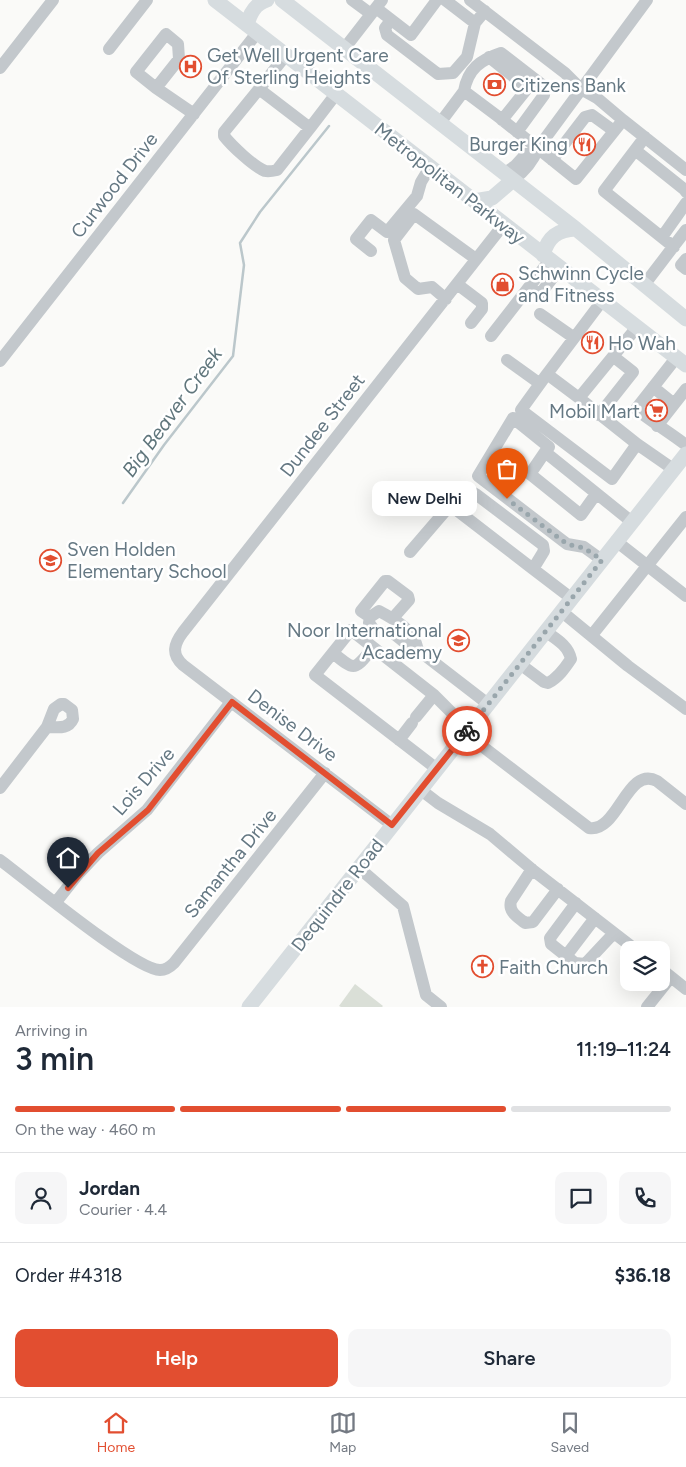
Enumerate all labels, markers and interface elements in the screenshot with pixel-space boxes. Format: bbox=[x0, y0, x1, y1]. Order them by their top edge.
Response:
place label: Get Well Urgent Care Of Sterling Heights bbox=[207, 44, 389, 89]
hospital icon: Get Well Urgent Care Of Sterling Heights bbox=[179, 54, 203, 78]
bank icon: Citizens Bank bbox=[483, 73, 507, 97]
place label: Citizens Bank bbox=[511, 74, 626, 97]
street label: Metropolitan Parkway bbox=[370, 118, 529, 249]
street label: Curwood Drive bbox=[66, 128, 163, 243]
restaurant icon: Burger King bbox=[572, 132, 596, 156]
place label: Burger King bbox=[469, 133, 568, 156]
place label: Schwinn Cycle and Fitness bbox=[518, 262, 644, 307]
shop icon: Schwinn Cycle and Fitness bbox=[490, 272, 514, 296]
restaurant icon: Ho Wah bbox=[580, 331, 604, 355]
place label: Ho Wah bbox=[608, 332, 676, 355]
water label: Big Beaver Creek bbox=[117, 342, 228, 481]
street label: Dundee Street bbox=[275, 369, 370, 481]
supermarket icon: Mobil Mart bbox=[644, 399, 668, 423]
place label: Mobil Mart bbox=[549, 400, 640, 423]
pin bbox=[486, 448, 528, 499]
icon: bag bbox=[493, 455, 521, 483]
callout: New Delhi bbox=[372, 482, 477, 516]
text: New Delhi bbox=[387, 489, 462, 508]
place label: Sven Holden Elementary School bbox=[67, 538, 227, 583]
school or university icon: Sven Holden Elementary School bbox=[39, 548, 63, 572]
place label: Noor International Academy bbox=[287, 619, 442, 664]
school or university icon: Noor International Academy bbox=[446, 629, 470, 653]
street label: Denise Drive bbox=[243, 684, 342, 767]
courier bbox=[442, 706, 492, 756]
icon: bike bbox=[453, 717, 481, 745]
street label: Lois Drive bbox=[108, 743, 179, 820]
street label: Samantha Drive bbox=[179, 804, 281, 923]
street label: Dequindre Road bbox=[286, 834, 388, 956]
pin bbox=[47, 837, 89, 888]
icon: home bbox=[54, 844, 82, 872]
map controls bbox=[620, 941, 670, 991]
button: layers bbox=[620, 941, 670, 991]
church icon: Faith Church bbox=[471, 955, 495, 979]
place label: Faith Church bbox=[499, 956, 608, 979]
text: Arriving in bbox=[15, 1021, 87, 1040]
text: 11:19–11:24 bbox=[576, 1038, 671, 1061]
text: 3 min bbox=[15, 1040, 94, 1078]
text: On the way · 460 m bbox=[15, 1120, 156, 1139]
button: person bbox=[15, 1172, 67, 1224]
button: chat bbox=[555, 1172, 607, 1224]
button: phone bbox=[619, 1172, 671, 1224]
text: Jordan bbox=[79, 1177, 140, 1200]
text: Courier · 4.4 bbox=[79, 1200, 167, 1219]
text: Order #4318 bbox=[15, 1264, 122, 1287]
text: $36.18 bbox=[615, 1264, 671, 1287]
button: Help bbox=[15, 1329, 338, 1387]
button: Share bbox=[348, 1329, 671, 1387]
tab: Home bbox=[97, 1409, 135, 1456]
tab: Map bbox=[329, 1409, 357, 1456]
tab: Saved bbox=[551, 1409, 589, 1456]

